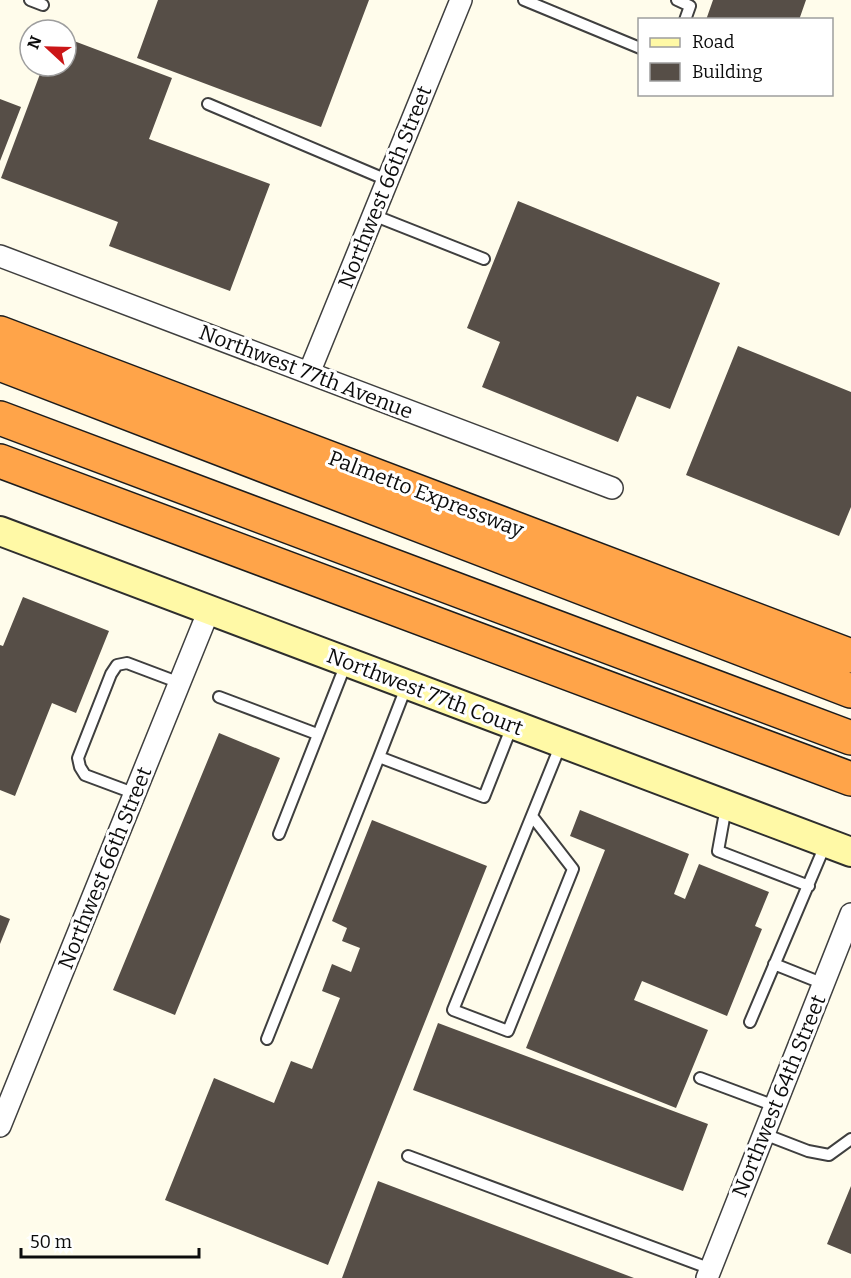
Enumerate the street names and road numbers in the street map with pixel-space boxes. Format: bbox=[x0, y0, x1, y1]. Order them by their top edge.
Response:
street label: Northwest 66th Street bbox=[333, 82, 438, 292]
street label: Northwest 77th Avenue bbox=[195, 319, 417, 425]
street label: Palmetto Expressway bbox=[325, 445, 528, 544]
street label: Northwest 77th Court bbox=[323, 643, 527, 742]
street label: Northwest 66th Street bbox=[53, 763, 158, 973]
street label: Northwest 64th Street bbox=[727, 991, 832, 1201]

